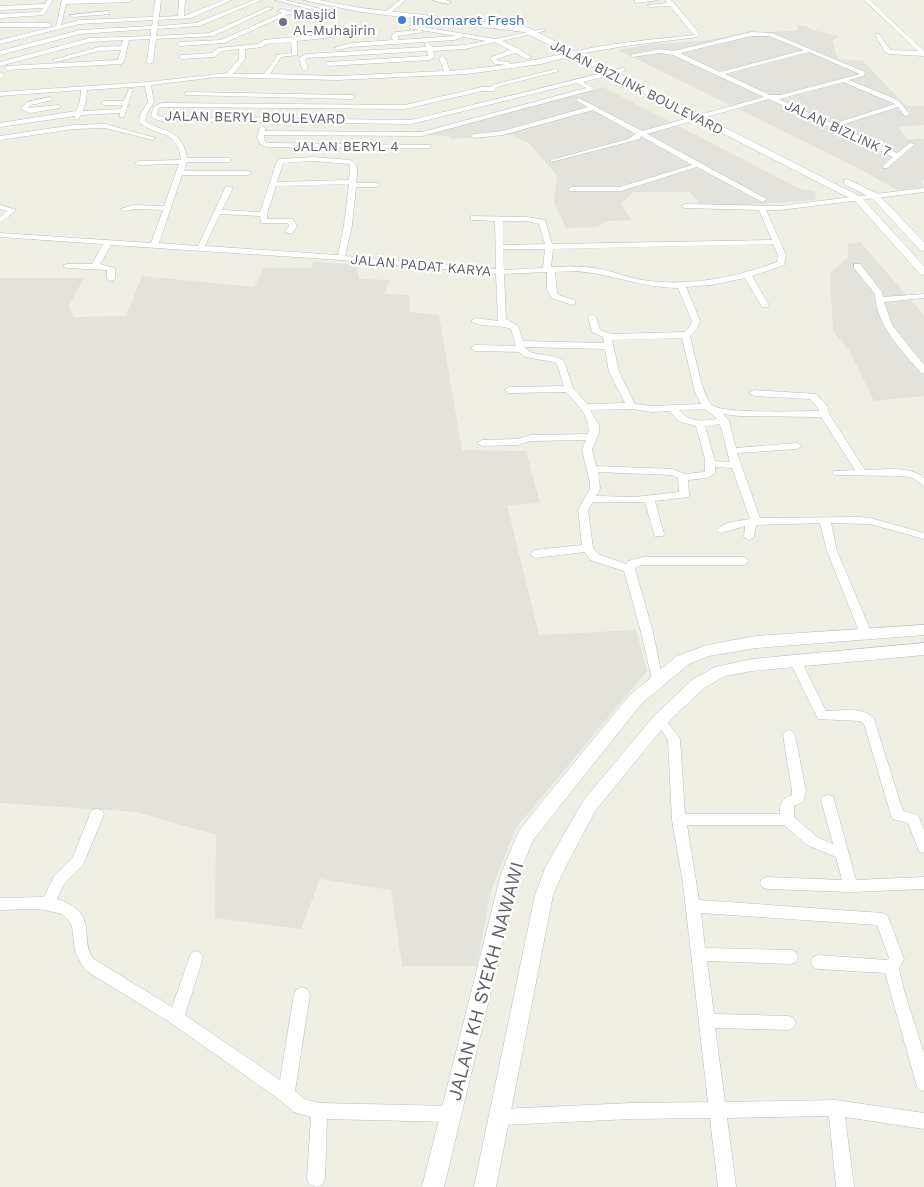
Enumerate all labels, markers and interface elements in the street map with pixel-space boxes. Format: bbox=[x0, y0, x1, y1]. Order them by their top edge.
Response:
place label: Masjid Al-Muhajirin bbox=[293, 6, 376, 38]
place label: Indomaret Fresh bbox=[412, 12, 525, 28]
marker: Indomaret Fresh bbox=[396, 14, 408, 26]
marker: Masjid Al-Muhajirin bbox=[277, 16, 289, 28]
street label: JALAN BIZLINK BOULEVARD bbox=[548, 36, 726, 138]
street label: JALAN BIZLINK 7 bbox=[782, 96, 894, 160]
street label: JALAN BERYL BOULEVARD bbox=[164, 107, 346, 127]
street label: JALAN BERYL 4 bbox=[293, 138, 399, 154]
street label: JALAN PADAT KARYA bbox=[350, 251, 492, 279]
street label: JALAN KH SYEKH NAWAWI bbox=[442, 859, 528, 1103]

